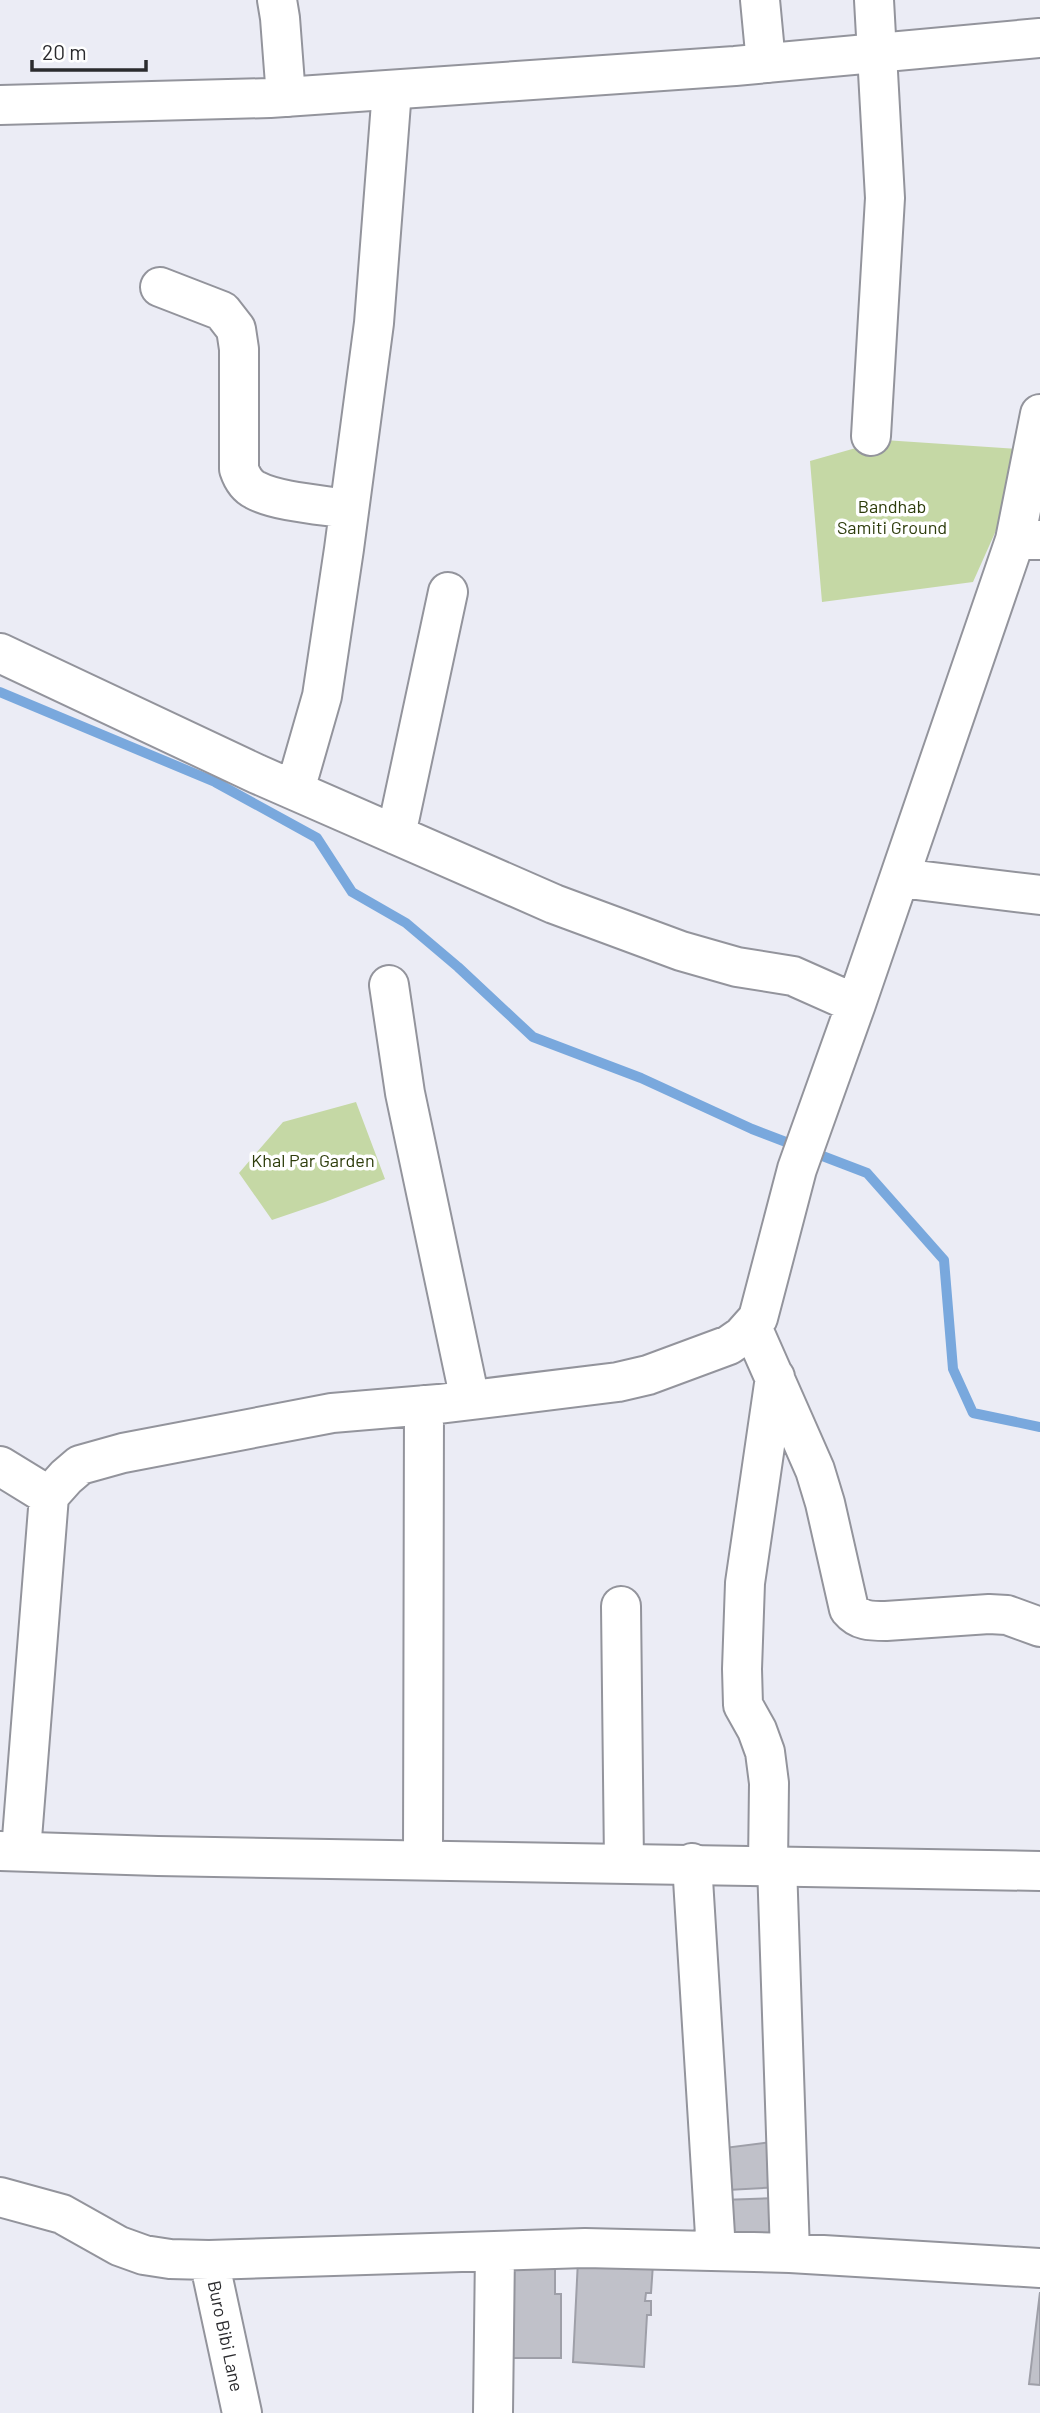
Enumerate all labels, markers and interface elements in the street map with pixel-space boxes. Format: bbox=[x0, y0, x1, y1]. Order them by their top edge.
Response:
scale bar bbox=[32, 28, 145, 72]
text: 20 m bbox=[42, 39, 87, 64]
park label: Bandhab Samiti Ground bbox=[837, 495, 947, 538]
park label: Khal Par Garden bbox=[251, 1149, 375, 1171]
street label: Buro Bibi Lane bbox=[203, 2278, 249, 2394]

